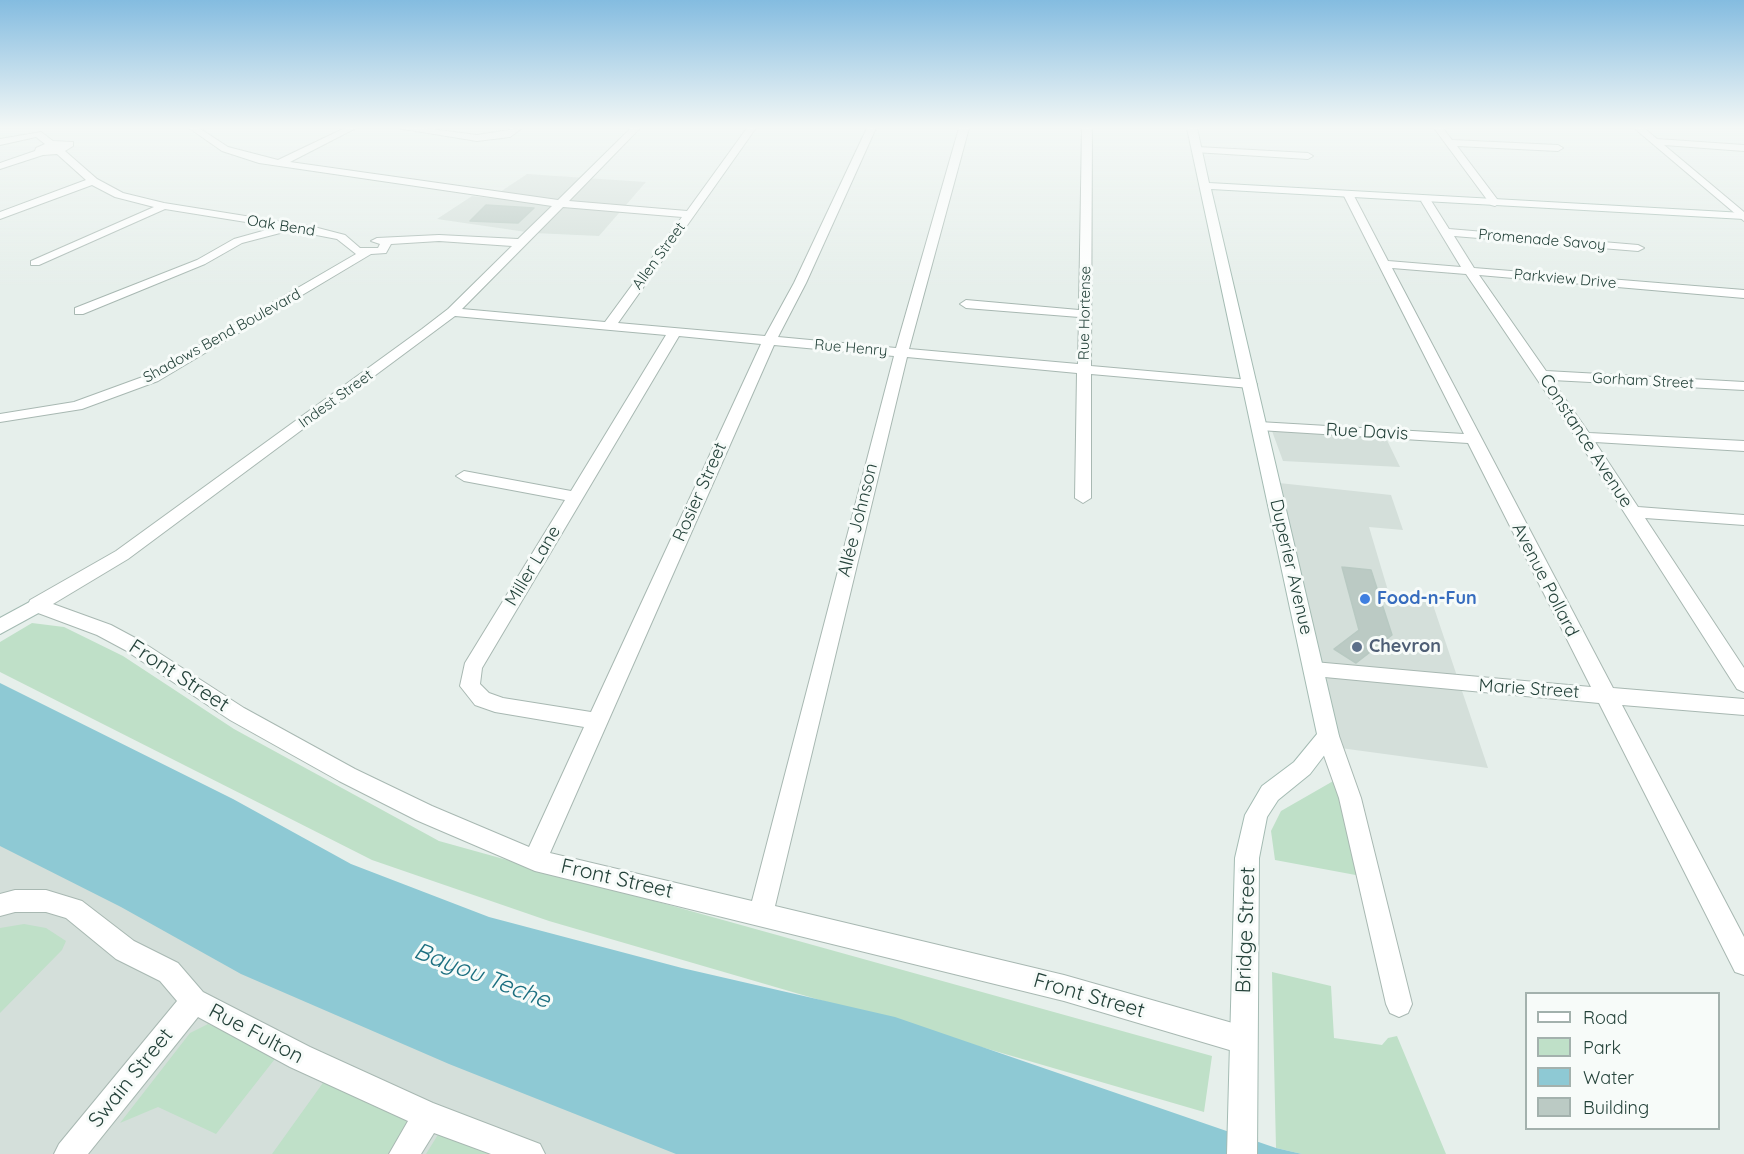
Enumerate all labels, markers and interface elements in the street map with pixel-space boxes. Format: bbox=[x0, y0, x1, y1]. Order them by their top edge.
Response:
street label: Oak Bend bbox=[246, 212, 316, 240]
street label: Allen Street bbox=[629, 219, 689, 293]
street label: Promenade Savoy bbox=[1478, 225, 1606, 255]
street label: Rue Hortense bbox=[1075, 266, 1095, 360]
street label: Parkview Drive bbox=[1513, 266, 1617, 292]
street label: Shadows Bend Boulevard bbox=[140, 285, 304, 387]
street label: Rue Henry bbox=[814, 336, 888, 360]
street label: Indest Street bbox=[295, 366, 377, 432]
street label: Gorham Street bbox=[1592, 369, 1694, 393]
street label: Constance Avenue bbox=[1535, 370, 1637, 512]
street label: Rue Davis bbox=[1325, 419, 1409, 445]
street label: Rosier Street bbox=[669, 439, 731, 545]
street label: Allée Johnson bbox=[833, 461, 883, 579]
street label: Duperier Avenue bbox=[1265, 497, 1317, 637]
street label: Avenue Pollard bbox=[1507, 520, 1583, 640]
street label: Miller Lane bbox=[501, 522, 565, 610]
place label: Food-n-Fun bbox=[1377, 588, 1477, 610]
marker: Food-n-Fun bbox=[1358, 592, 1372, 606]
street label: Front Street bbox=[124, 634, 234, 718]
place label: Chevron bbox=[1369, 636, 1441, 658]
marker: Chevron bbox=[1350, 640, 1364, 654]
street label: Marie Street bbox=[1478, 675, 1580, 703]
street label: Front Street bbox=[558, 854, 676, 904]
street label: Bridge Street bbox=[1231, 866, 1261, 994]
water label: Bayou Teche bbox=[410, 937, 554, 1015]
street label: Front Street bbox=[1031, 968, 1147, 1024]
legend bbox=[1525, 992, 1720, 1130]
street label: Rue Fulton bbox=[204, 999, 308, 1069]
text: Road bbox=[1583, 1006, 1628, 1029]
street label: Swain Street bbox=[83, 1023, 179, 1133]
text: Park bbox=[1583, 1036, 1621, 1059]
text: Water bbox=[1583, 1066, 1634, 1089]
text: Building bbox=[1583, 1096, 1649, 1119]

